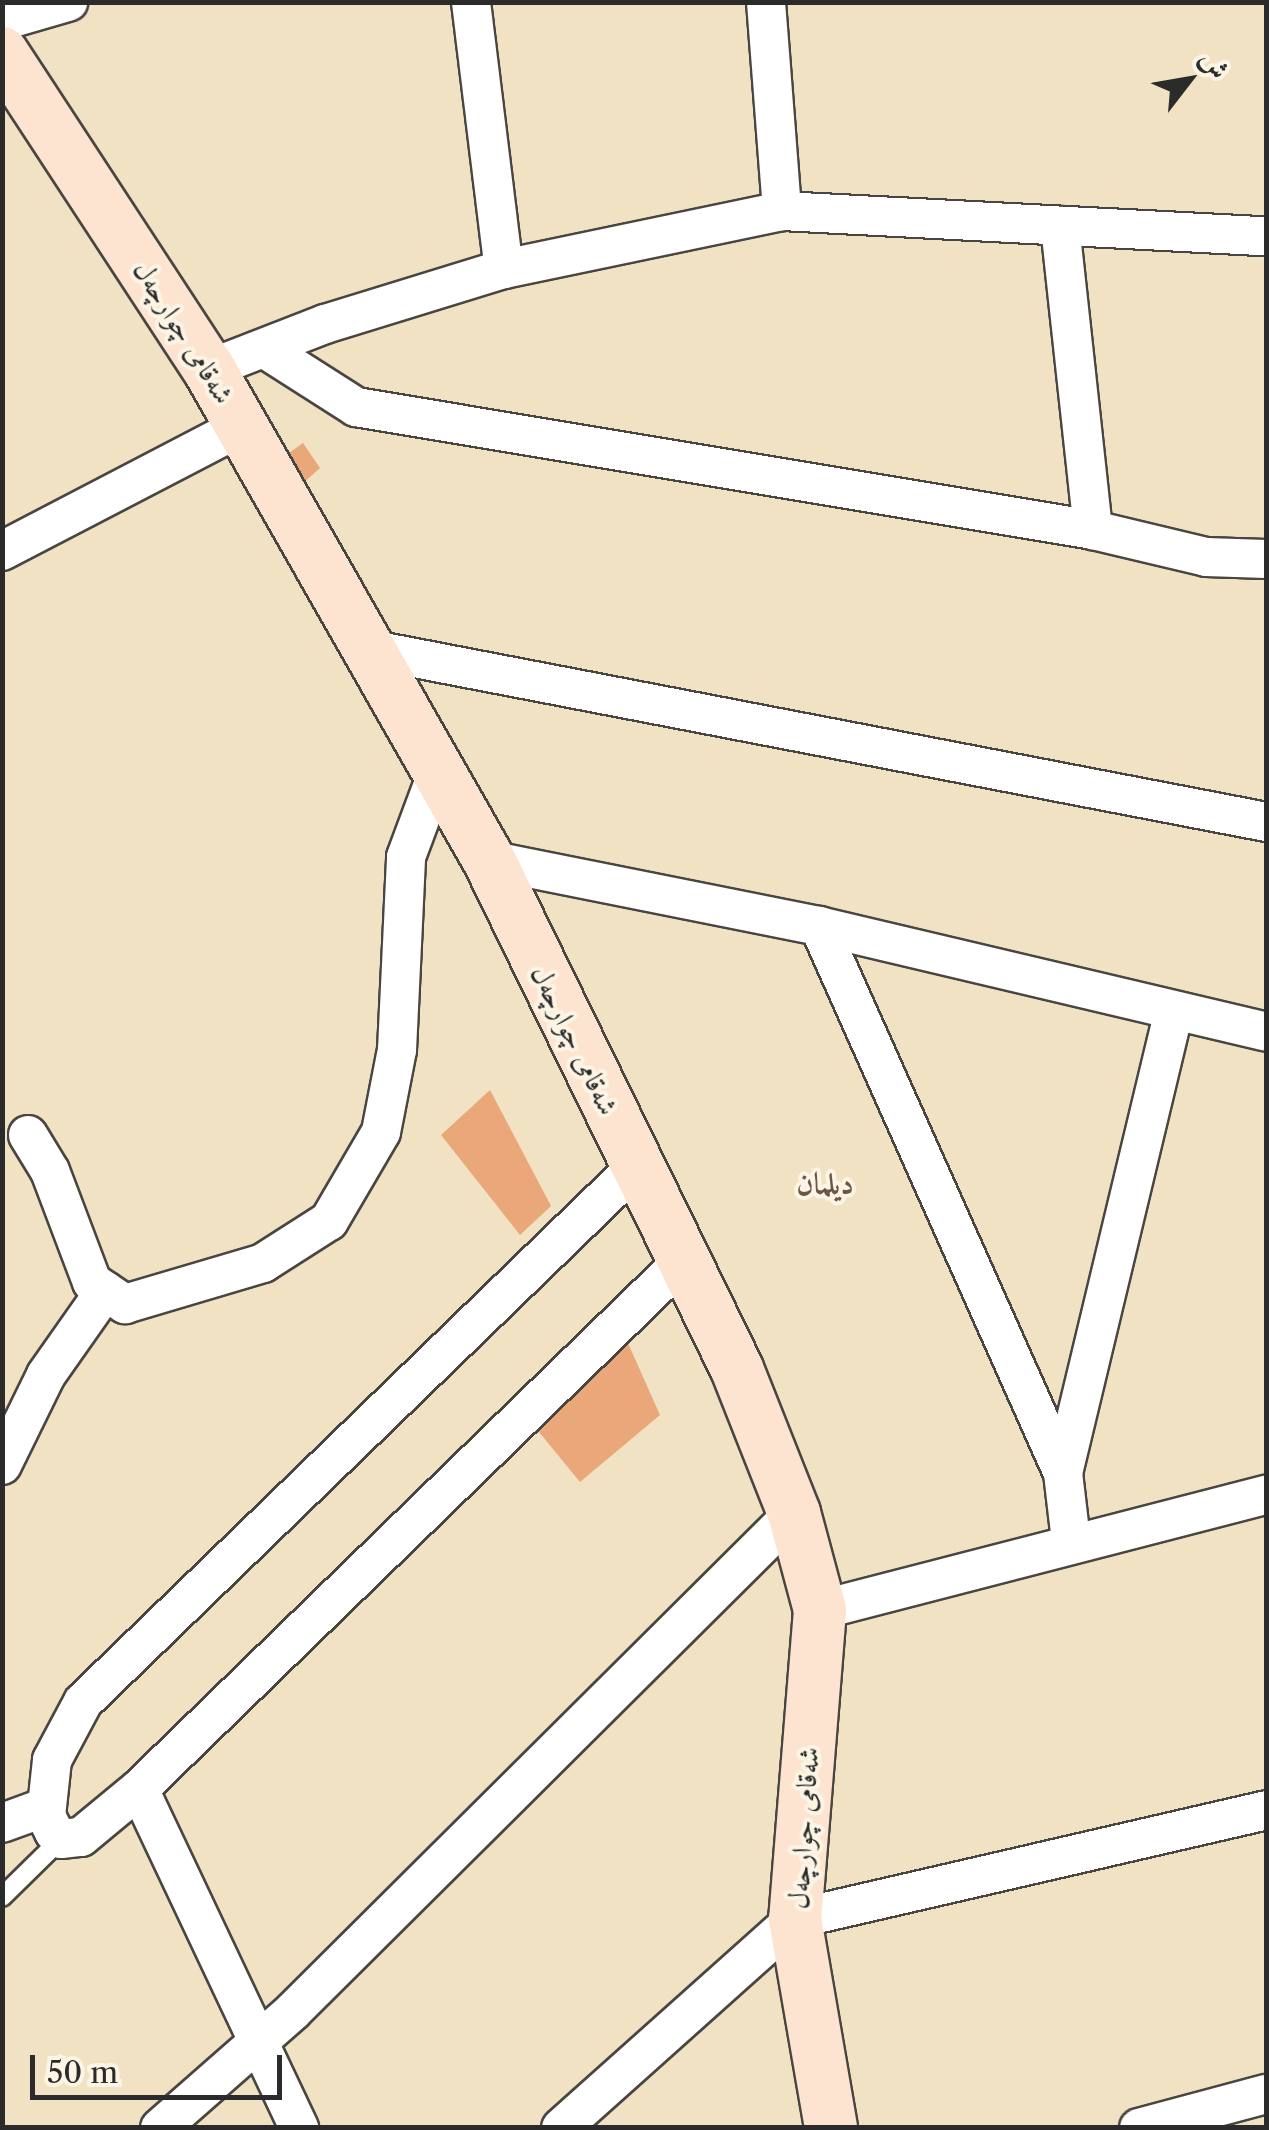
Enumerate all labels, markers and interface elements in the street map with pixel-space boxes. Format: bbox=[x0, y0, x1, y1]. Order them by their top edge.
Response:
north arrow bbox=[1139, 30, 1239, 130]
text: ش bbox=[1193, 44, 1236, 85]
street label: شەقامی چوارچەل bbox=[127, 254, 241, 410]
street label: شەقامی چوارچەل bbox=[524, 960, 626, 1120]
district label: دیلمان bbox=[796, 1166, 854, 1202]
street label: شەقامی چوارچەل bbox=[781, 1746, 825, 1910]
scale bar bbox=[35, 2035, 288, 2097]
text: 50 m bbox=[47, 2054, 118, 2091]

